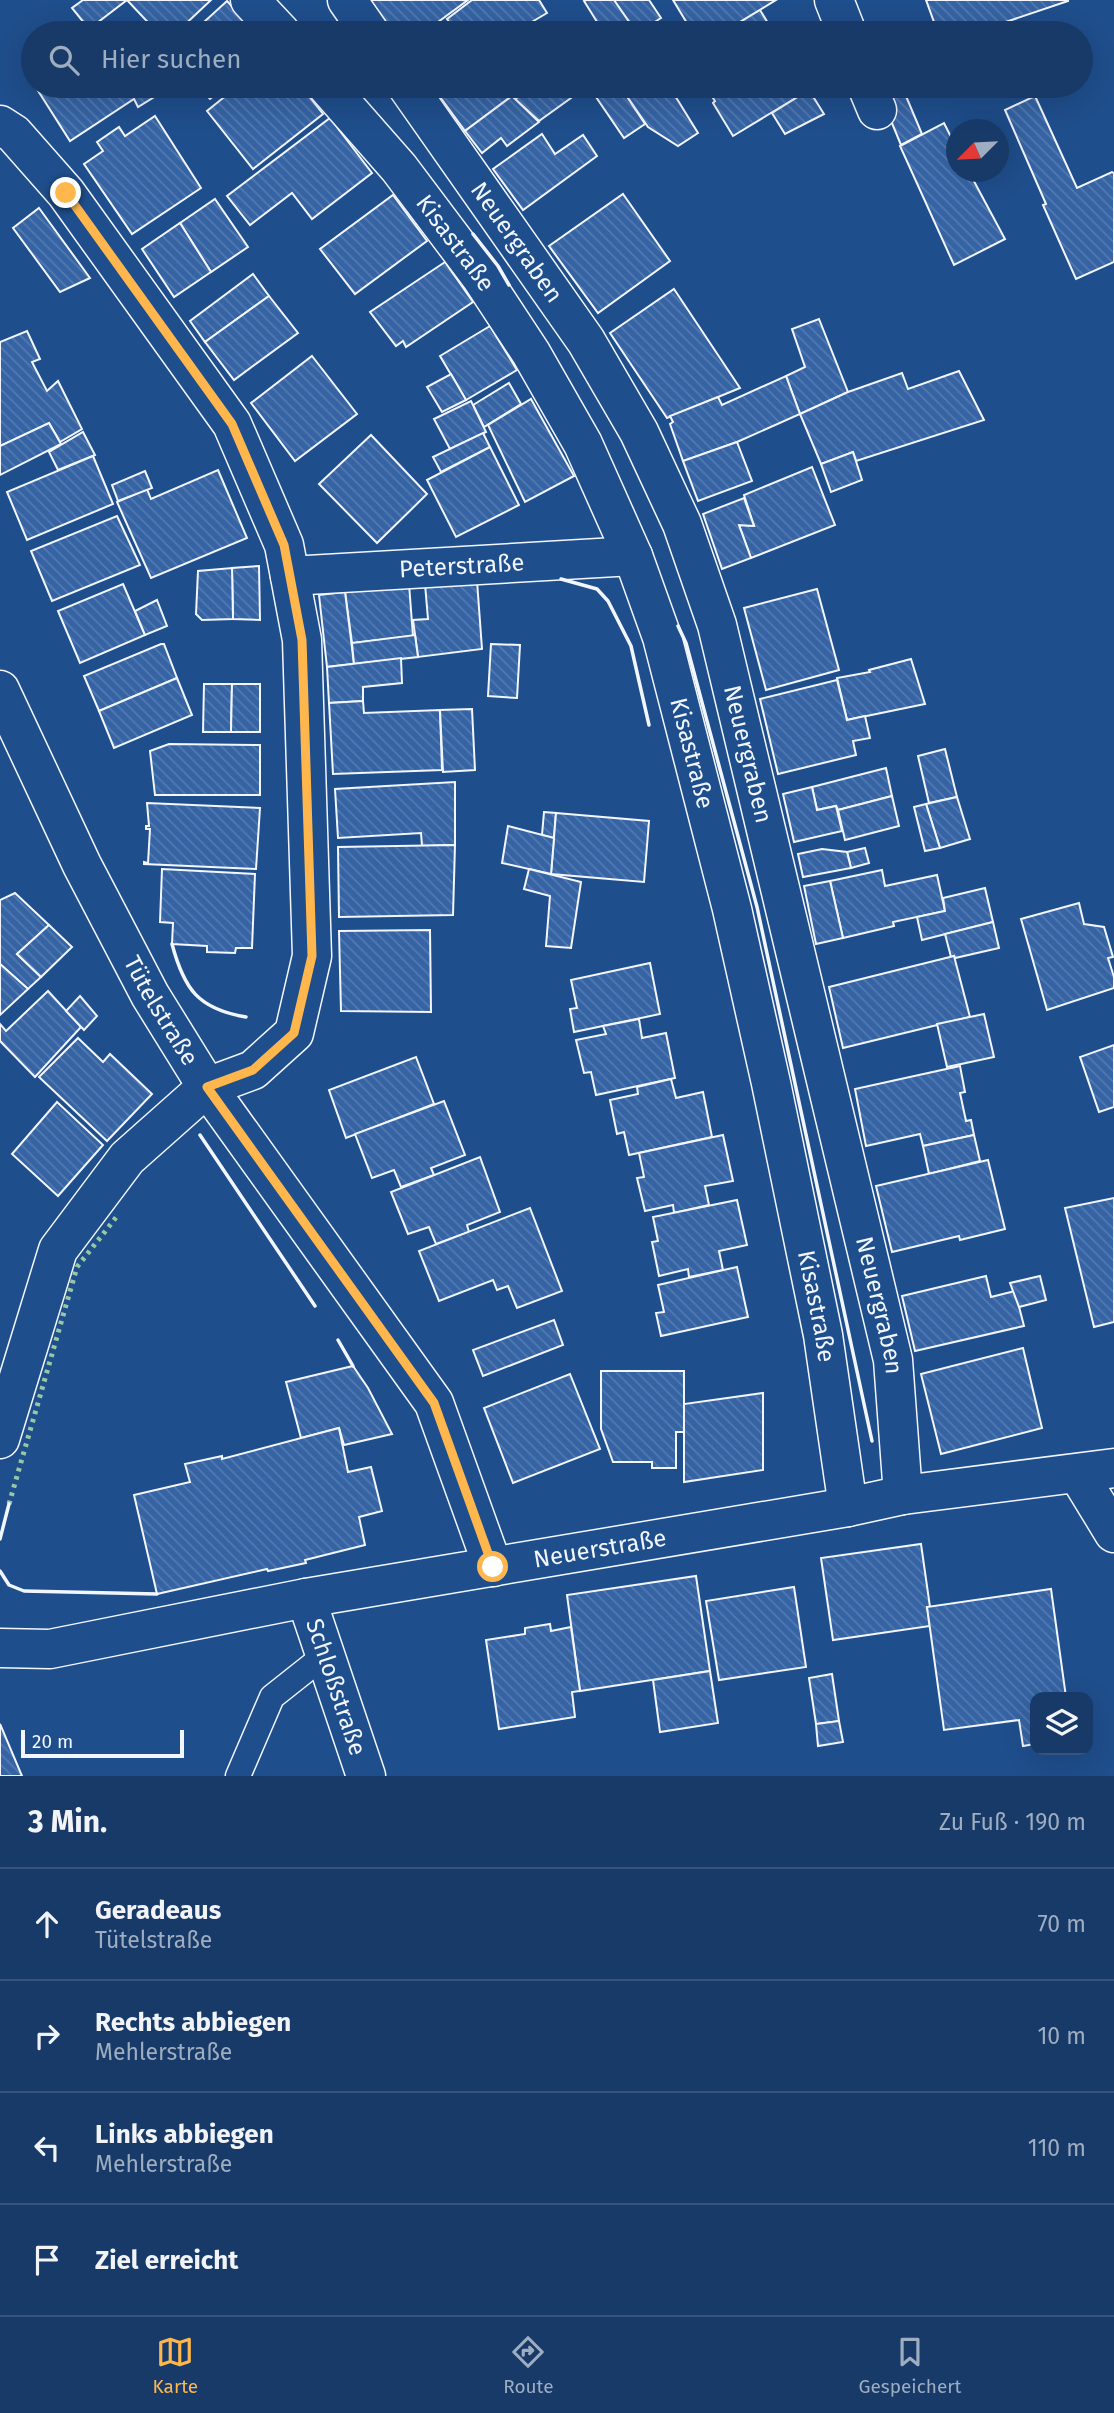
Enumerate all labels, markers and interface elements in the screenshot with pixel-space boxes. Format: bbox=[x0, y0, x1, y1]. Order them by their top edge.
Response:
search box bbox=[21, 21, 1093, 98]
icon: search bbox=[45, 41, 83, 79]
text: Hier suchen bbox=[101, 44, 241, 75]
north arrow bbox=[946, 119, 1009, 182]
route end bbox=[50, 177, 81, 208]
street label: Neuergraben bbox=[465, 177, 569, 308]
street label: Kisastraße bbox=[410, 189, 500, 297]
street label: Peterstraße bbox=[398, 548, 525, 584]
street label: Neuergraben bbox=[718, 682, 778, 826]
street label: Kisastraße bbox=[664, 695, 720, 812]
street label: Tütelstraße bbox=[118, 951, 204, 1071]
street label: Neuergraben bbox=[850, 1234, 908, 1375]
street label: Kisastraße bbox=[792, 1248, 841, 1364]
street label: Neuerstraße bbox=[531, 1524, 668, 1574]
route start bbox=[477, 1551, 508, 1582]
street label: Schloßstraße bbox=[300, 1615, 372, 1759]
map controls bbox=[1030, 1692, 1093, 1755]
button: layers bbox=[1030, 1692, 1093, 1755]
scale bar bbox=[21, 1727, 184, 1759]
text: 20 m bbox=[32, 1730, 73, 1753]
text: 3 Min. bbox=[28, 1804, 107, 1840]
text: Zu Fuß · 190 m bbox=[939, 1808, 1086, 1836]
text: Geradeaus bbox=[95, 1895, 221, 1926]
icon: ahead bbox=[28, 1905, 66, 1943]
text: 70 m bbox=[1037, 1910, 1086, 1938]
text: Tütelstraße bbox=[95, 1926, 212, 1954]
text: Rechts abbiegen bbox=[95, 2007, 291, 2038]
icon: right bbox=[28, 2017, 66, 2055]
text: 10 m bbox=[1037, 2022, 1086, 2050]
text: Mehlerstraße bbox=[95, 2038, 232, 2066]
text: Links abbiegen bbox=[95, 2119, 274, 2150]
icon: left bbox=[28, 2129, 66, 2167]
text: 110 m bbox=[1028, 2134, 1086, 2162]
text: Mehlerstraße bbox=[95, 2150, 232, 2178]
icon: arrive bbox=[28, 2241, 66, 2279]
text: Ziel erreicht bbox=[95, 2245, 238, 2276]
tab: Karte bbox=[153, 2333, 198, 2398]
tab: Route bbox=[503, 2333, 553, 2398]
tab: Gespeichert bbox=[859, 2333, 961, 2398]

